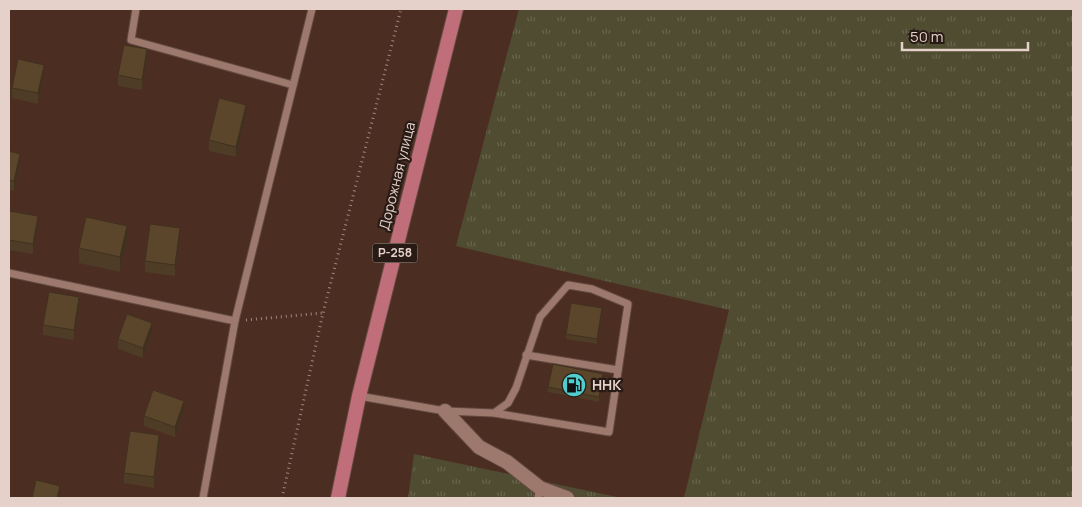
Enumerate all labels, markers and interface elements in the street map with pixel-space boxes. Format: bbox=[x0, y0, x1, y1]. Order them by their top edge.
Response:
scale bar bbox=[902, 20, 1028, 52]
text: 50 m bbox=[910, 26, 944, 47]
street label: Дорожная улица bbox=[374, 120, 419, 232]
road number: Р-258 bbox=[372, 244, 418, 262]
fuel station icon: ННК bbox=[561, 372, 587, 398]
place label: ННК bbox=[592, 375, 622, 394]

